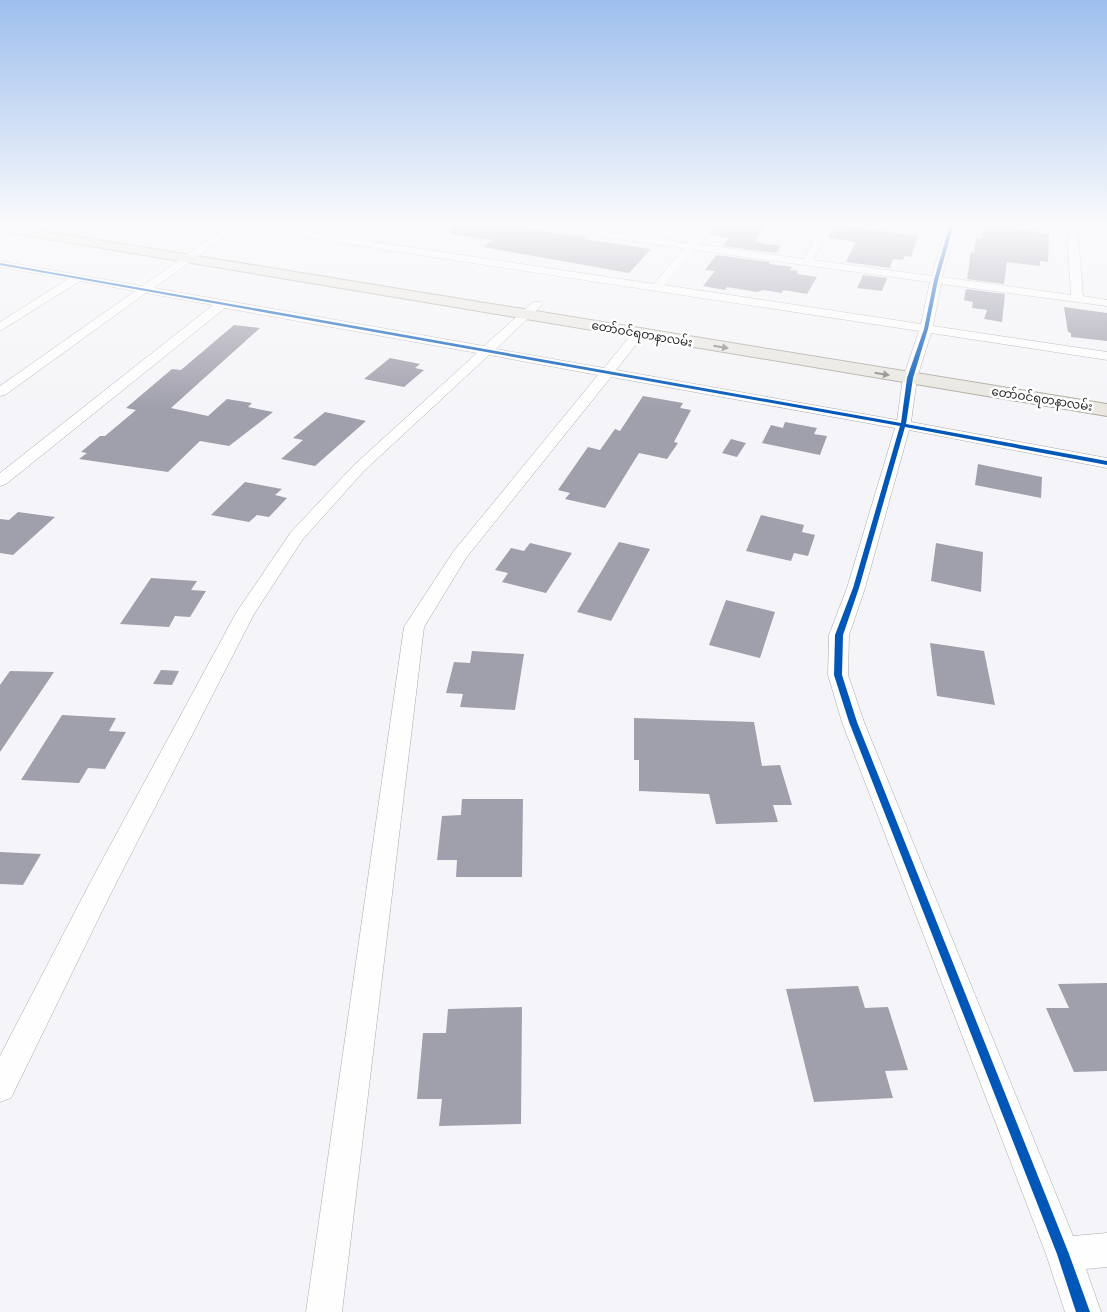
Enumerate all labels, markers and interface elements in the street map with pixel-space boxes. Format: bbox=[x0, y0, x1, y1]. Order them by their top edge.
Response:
street label: တော်ဝင်ရတနာလမ်း bbox=[590, 316, 694, 353]
one-way arrow bbox=[714, 344, 730, 352]
one-way arrow bbox=[874, 370, 890, 378]
street label: တော်ဝင်ရတနာလမ်း bbox=[990, 382, 1094, 417]

